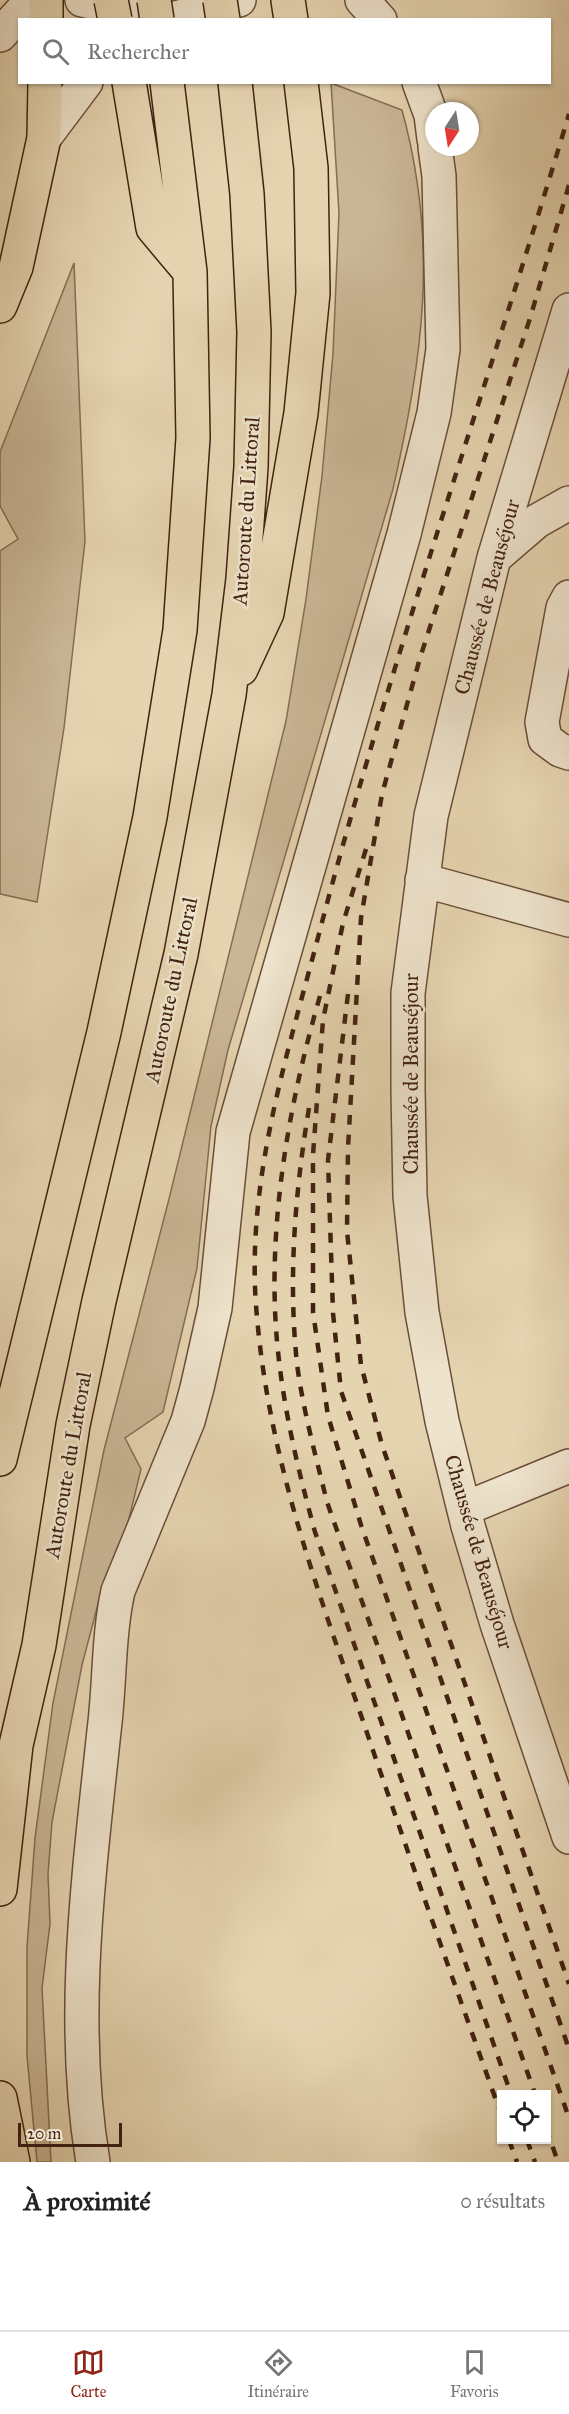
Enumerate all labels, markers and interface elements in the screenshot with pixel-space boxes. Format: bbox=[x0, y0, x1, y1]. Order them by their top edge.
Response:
search box bbox=[18, 18, 551, 84]
icon: search bbox=[39, 35, 72, 68]
text: Rechercher bbox=[87, 38, 189, 65]
north arrow bbox=[425, 102, 479, 156]
street label: Autoroute du Littoral bbox=[226, 416, 266, 607]
street label: Chaussée de Beauséjour bbox=[448, 496, 526, 698]
street label: Autoroute du Littoral bbox=[138, 895, 203, 1086]
street label: Chaussée de Beauséjour bbox=[398, 973, 424, 1175]
street label: Autoroute du Littoral bbox=[39, 1369, 97, 1561]
street label: Chaussée de Beauséjour bbox=[439, 1452, 519, 1652]
map controls bbox=[497, 2090, 551, 2144]
button: locate bbox=[497, 2090, 551, 2144]
scale bar bbox=[18, 2120, 122, 2148]
text: 20 m bbox=[27, 2124, 61, 2143]
text: À proximité bbox=[24, 2185, 150, 2217]
text: 0 résultats bbox=[460, 2189, 545, 2213]
tab: Carte bbox=[70, 2346, 106, 2401]
tab: Itinéraire bbox=[247, 2346, 309, 2401]
tab: Favoris bbox=[450, 2346, 499, 2401]

